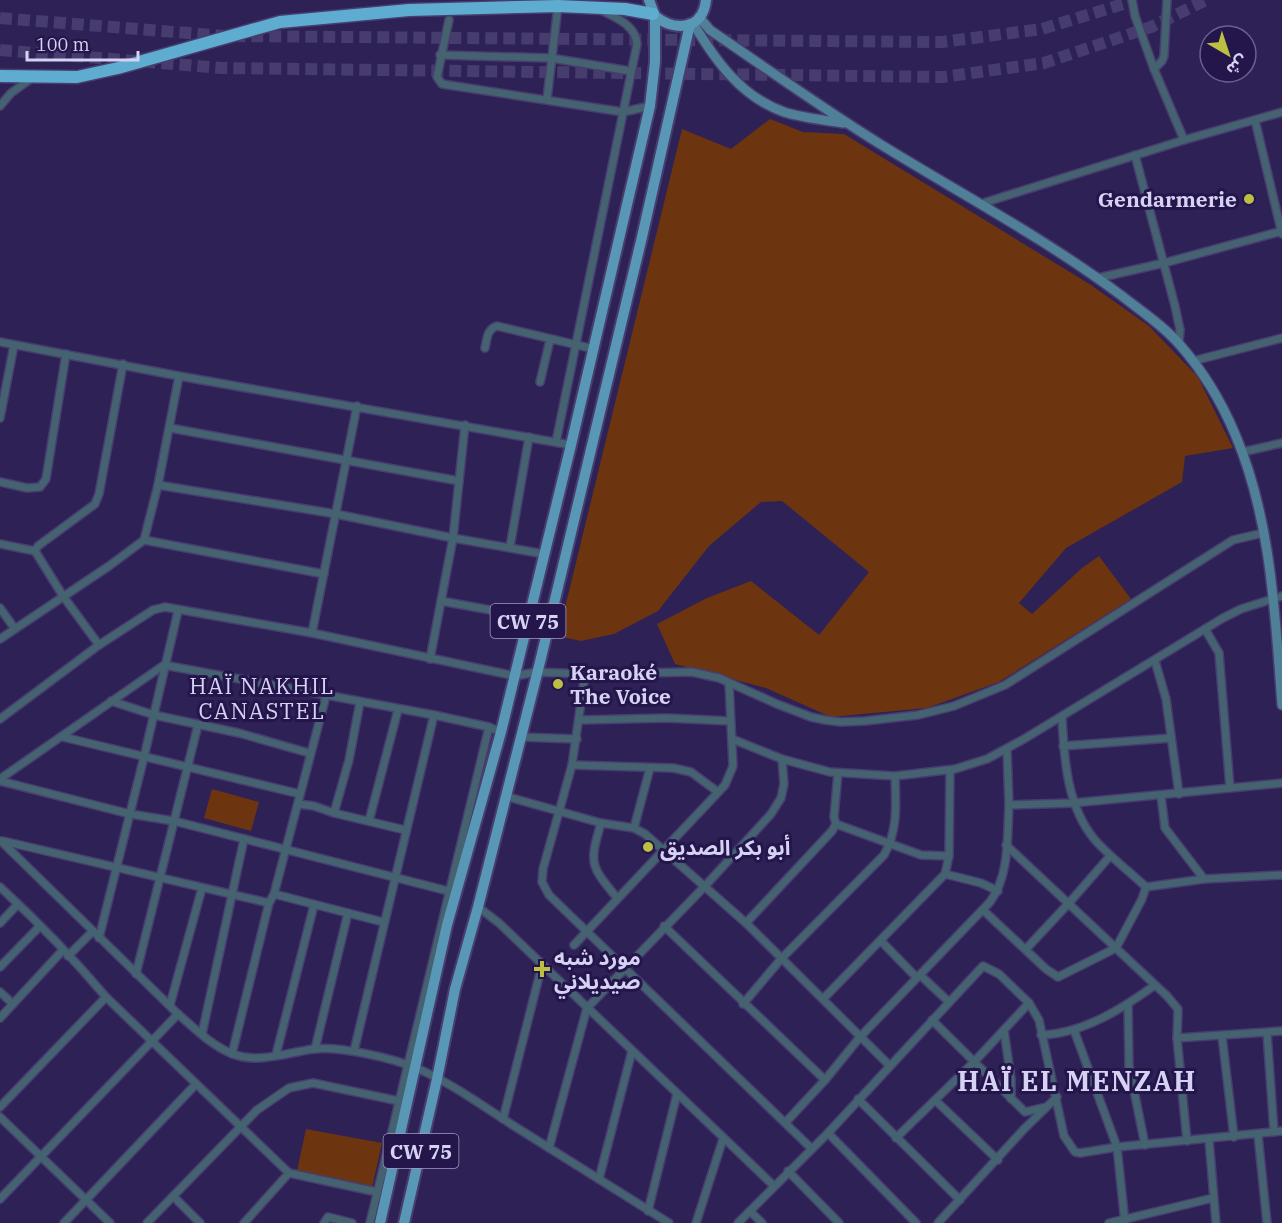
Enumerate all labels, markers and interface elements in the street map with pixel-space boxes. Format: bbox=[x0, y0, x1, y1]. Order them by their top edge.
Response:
scale bar bbox=[27, 24, 138, 62]
north arrow bbox=[1198, 24, 1258, 84]
text: 100 m bbox=[36, 33, 90, 56]
text: ش bbox=[1223, 51, 1252, 80]
place label: Gendarmerie bbox=[1098, 185, 1237, 213]
marker: Gendarmerie bbox=[1242, 192, 1256, 206]
road number: CW 75 bbox=[490, 604, 566, 638]
place label: Karaoké The Voice bbox=[570, 658, 671, 710]
district label: HAÏ NAKHIL CANASTEL bbox=[189, 671, 335, 725]
marker: Karaoké The Voice bbox=[551, 677, 565, 691]
place label: أبو بكر الصديق bbox=[660, 833, 790, 861]
marker: أبو بكر الصديق bbox=[641, 840, 655, 854]
place label: مورد شبه صيديلاني bbox=[554, 943, 641, 999]
marker: مورد شبه صيديلاني bbox=[535, 962, 549, 976]
district label: HAÏ EL MENZAH bbox=[957, 1063, 1197, 1098]
road number: CW 75 bbox=[384, 1134, 458, 1168]

